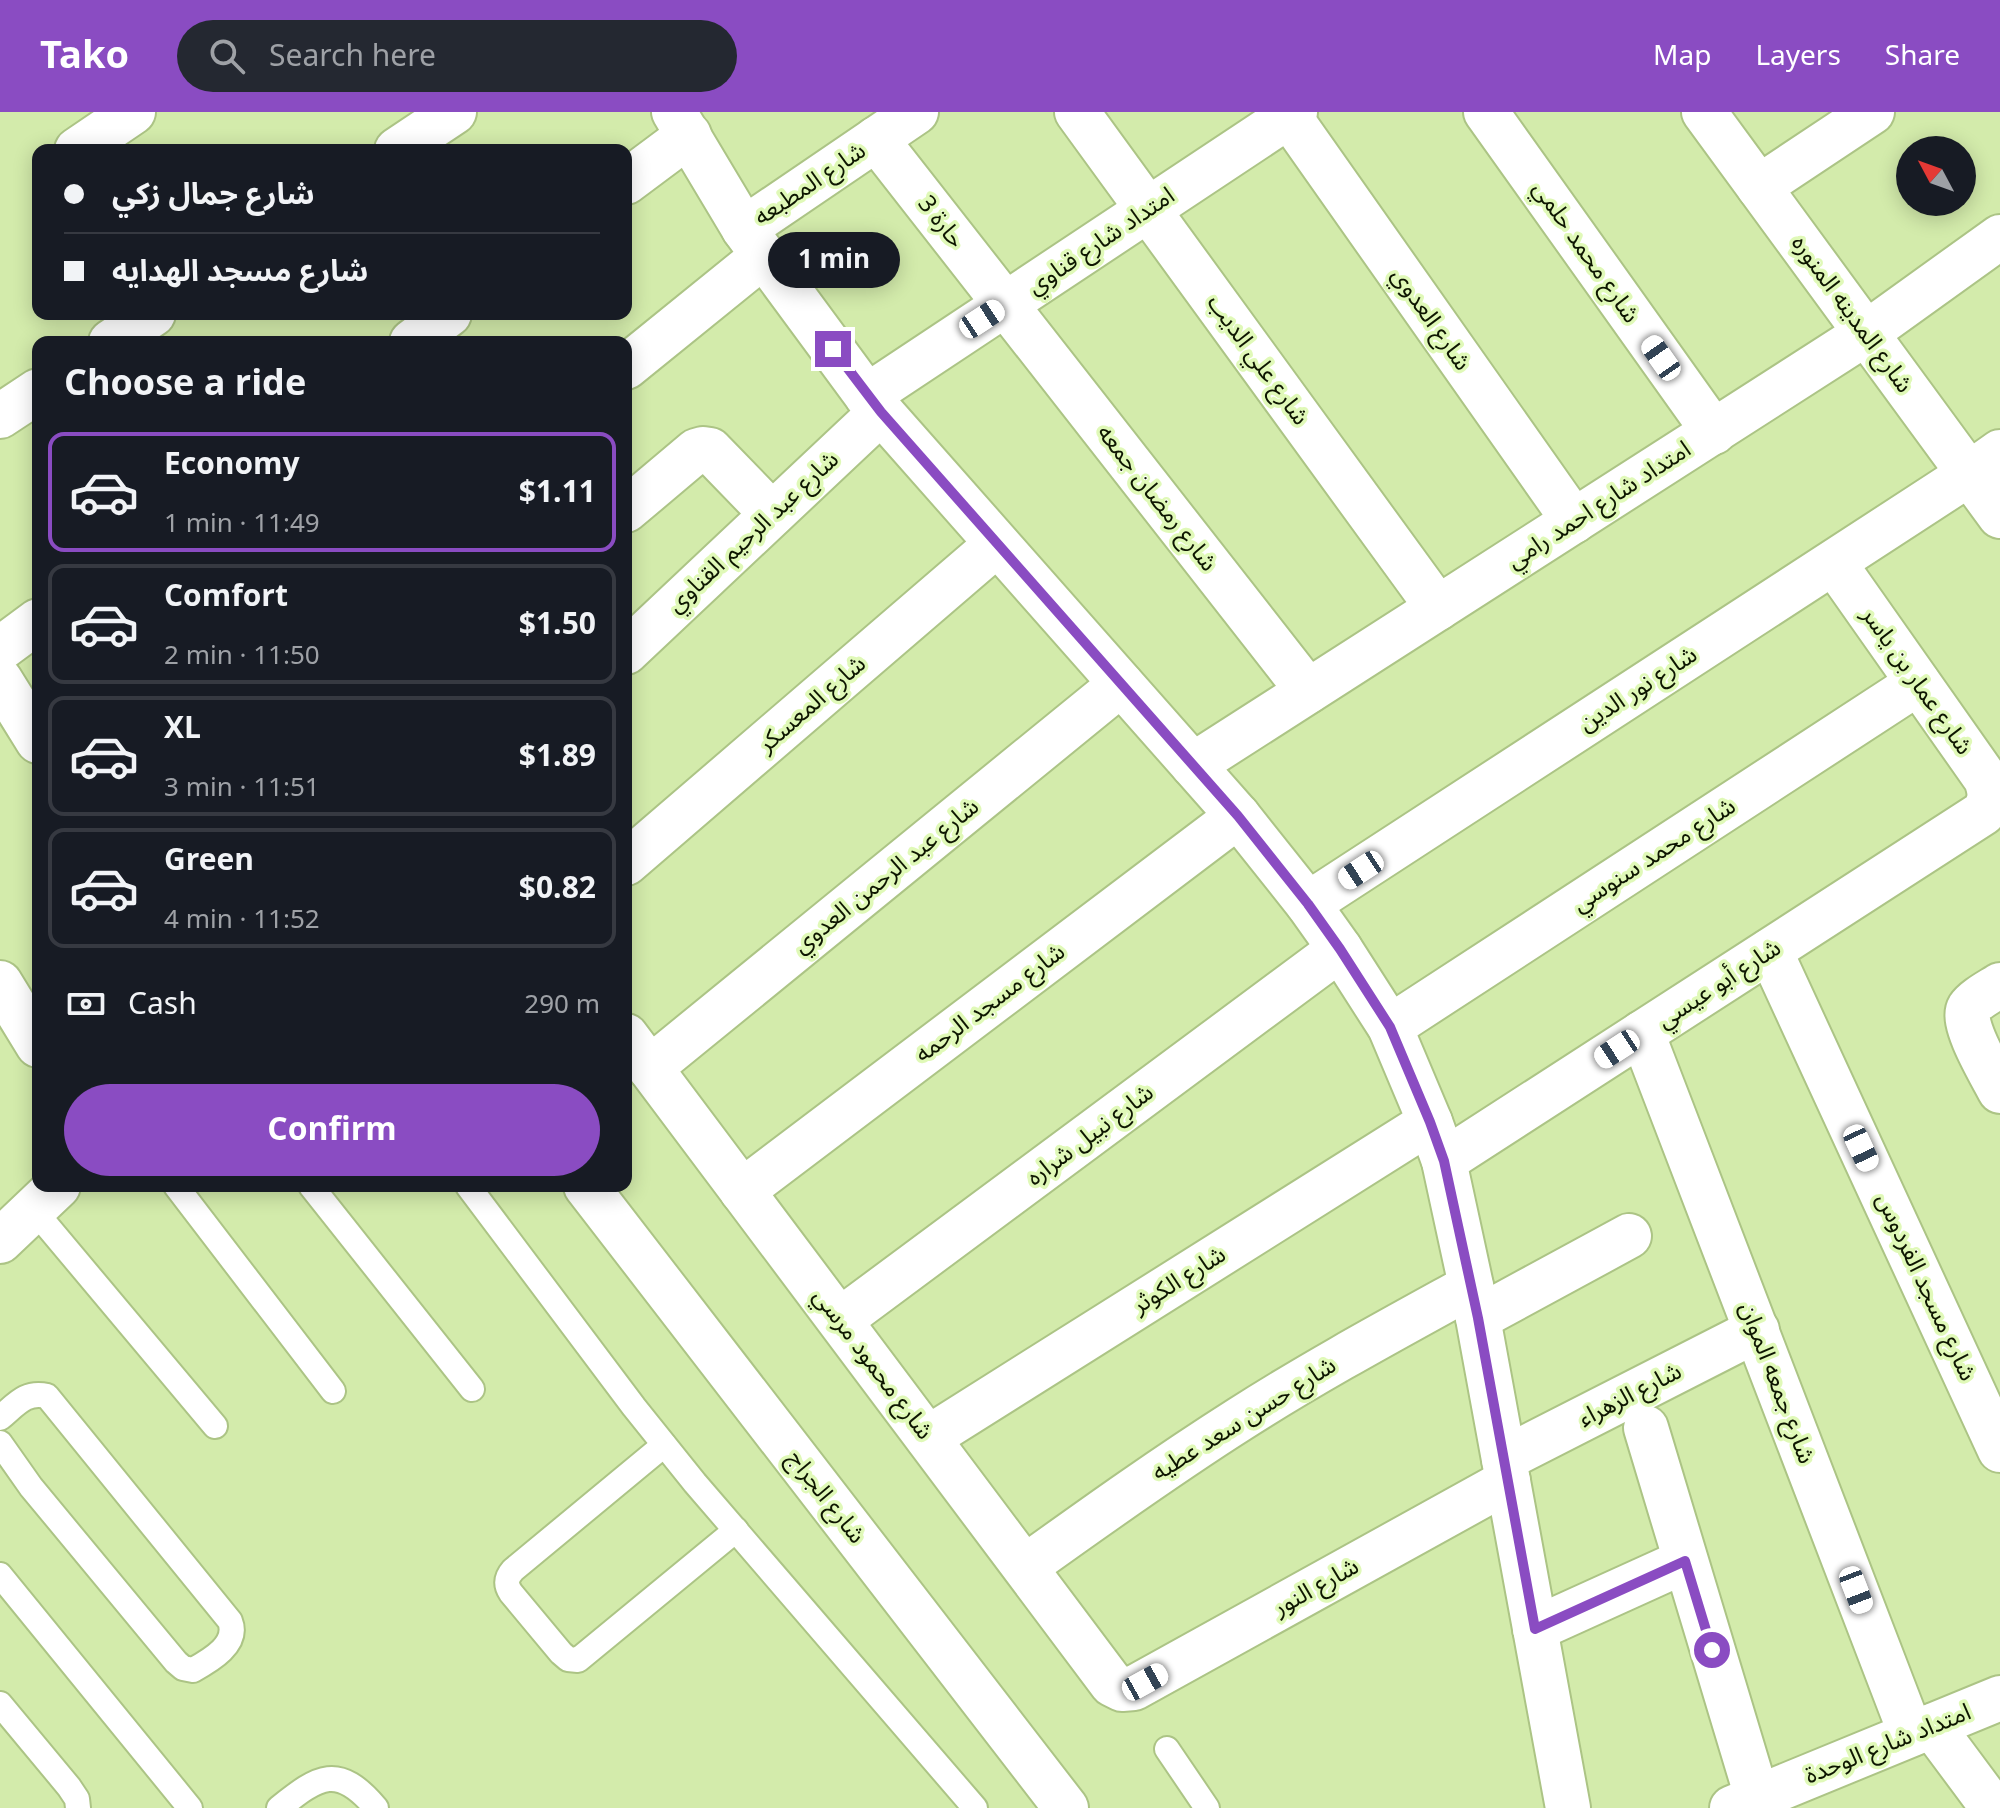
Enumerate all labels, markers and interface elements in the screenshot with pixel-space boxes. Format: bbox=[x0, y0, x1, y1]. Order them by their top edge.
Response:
text: Tako bbox=[40, 16, 129, 96]
search box bbox=[177, 20, 737, 92]
text: Search here bbox=[269, 25, 436, 88]
text: Map bbox=[1653, 27, 1711, 86]
text: Layers bbox=[1755, 27, 1841, 86]
text: Share bbox=[1885, 27, 1960, 86]
icon: search bbox=[205, 34, 249, 78]
street label: شارع المطبعه bbox=[743, 127, 877, 241]
north arrow bbox=[1896, 136, 1976, 216]
map controls bbox=[1896, 136, 1976, 216]
text: شارع جمال زكي bbox=[112, 163, 315, 226]
street label: شارع محمد حلمي bbox=[1517, 169, 1655, 335]
street label: امتداد شارع قناوي bbox=[1016, 172, 1186, 310]
street label: حارة 3 bbox=[903, 183, 979, 261]
street label: شارع المدينه المنوره bbox=[1776, 223, 1928, 405]
text: 1 min bbox=[798, 232, 870, 287]
callout: 1 min bbox=[767, 233, 899, 289]
text: شارع مسجد الهدايه bbox=[112, 240, 368, 303]
street label: شارع العدوي bbox=[1376, 256, 1486, 382]
street label: شارع علي الديب bbox=[1192, 283, 1324, 437]
car bbox=[955, 296, 1009, 342]
route end bbox=[815, 331, 851, 367]
car bbox=[1637, 331, 1685, 385]
text: Choose a ride bbox=[64, 346, 306, 422]
street label: شارع رمضان جمعه bbox=[1082, 412, 1232, 584]
street label: امتداد شارع احمد رامي bbox=[1496, 426, 1702, 584]
text: Economy bbox=[164, 433, 300, 496]
street label: شارع عبد الرحيم القناوي bbox=[654, 437, 852, 627]
icon: car bbox=[68, 456, 140, 528]
text: $1.11 bbox=[519, 461, 596, 524]
text: 1 min · 11:49 bbox=[164, 496, 320, 551]
text: Comfort bbox=[164, 565, 288, 628]
icon: car bbox=[68, 588, 140, 660]
text: $1.50 bbox=[519, 593, 596, 656]
street label: شارع عمار بن ياسر bbox=[1846, 594, 1988, 767]
text: 2 min · 11:50 bbox=[164, 628, 320, 683]
street label: شارع نور الدين bbox=[1567, 631, 1709, 747]
street label: شارع المعسكر bbox=[744, 641, 879, 768]
text: XL bbox=[164, 697, 201, 760]
icon: car bbox=[68, 720, 140, 792]
text: $1.89 bbox=[519, 725, 596, 788]
text: 3 min · 11:51 bbox=[164, 760, 320, 815]
street label: شارع محمد سنوسي bbox=[1561, 782, 1747, 928]
street label: شارع عبد الرحمن العدوي bbox=[780, 784, 992, 968]
text: Green bbox=[164, 829, 254, 892]
car bbox=[1334, 847, 1388, 893]
icon: car bbox=[68, 852, 140, 924]
text: $0.82 bbox=[519, 857, 596, 920]
text: 4 min · 11:52 bbox=[164, 892, 320, 947]
street label: شارع أبو عيسي bbox=[1646, 924, 1792, 1044]
street label: شارع مسجد الرحمه bbox=[903, 928, 1077, 1078]
text: Cash bbox=[128, 973, 197, 1036]
text: 290 m bbox=[524, 977, 600, 1032]
icon: cash bbox=[64, 982, 108, 1026]
car bbox=[1590, 1026, 1644, 1072]
street label: شارع نبيل شراره bbox=[1014, 1069, 1166, 1201]
button: Confirm bbox=[64, 1084, 600, 1176]
car bbox=[1840, 1121, 1882, 1175]
street label: شارع مسجد الفردوس bbox=[1860, 1184, 1992, 1390]
street label: شارع الكوثر bbox=[1120, 1231, 1237, 1330]
street label: شارع محمود مرسي bbox=[798, 1276, 948, 1452]
street label: شارع جمعه الموان bbox=[1723, 1294, 1831, 1472]
street label: شارع حسن سعد عطيه bbox=[1141, 1341, 1347, 1497]
street label: شارع الزهراء bbox=[1569, 1347, 1691, 1443]
street label: شارع الجراج bbox=[772, 1438, 880, 1556]
street label: شارع النور bbox=[1262, 1542, 1369, 1632]
car bbox=[1836, 1563, 1876, 1617]
route start bbox=[1694, 1632, 1730, 1668]
car bbox=[1118, 1660, 1172, 1704]
street label: امتداد شارع الوحدة bbox=[1797, 1687, 1979, 1801]

